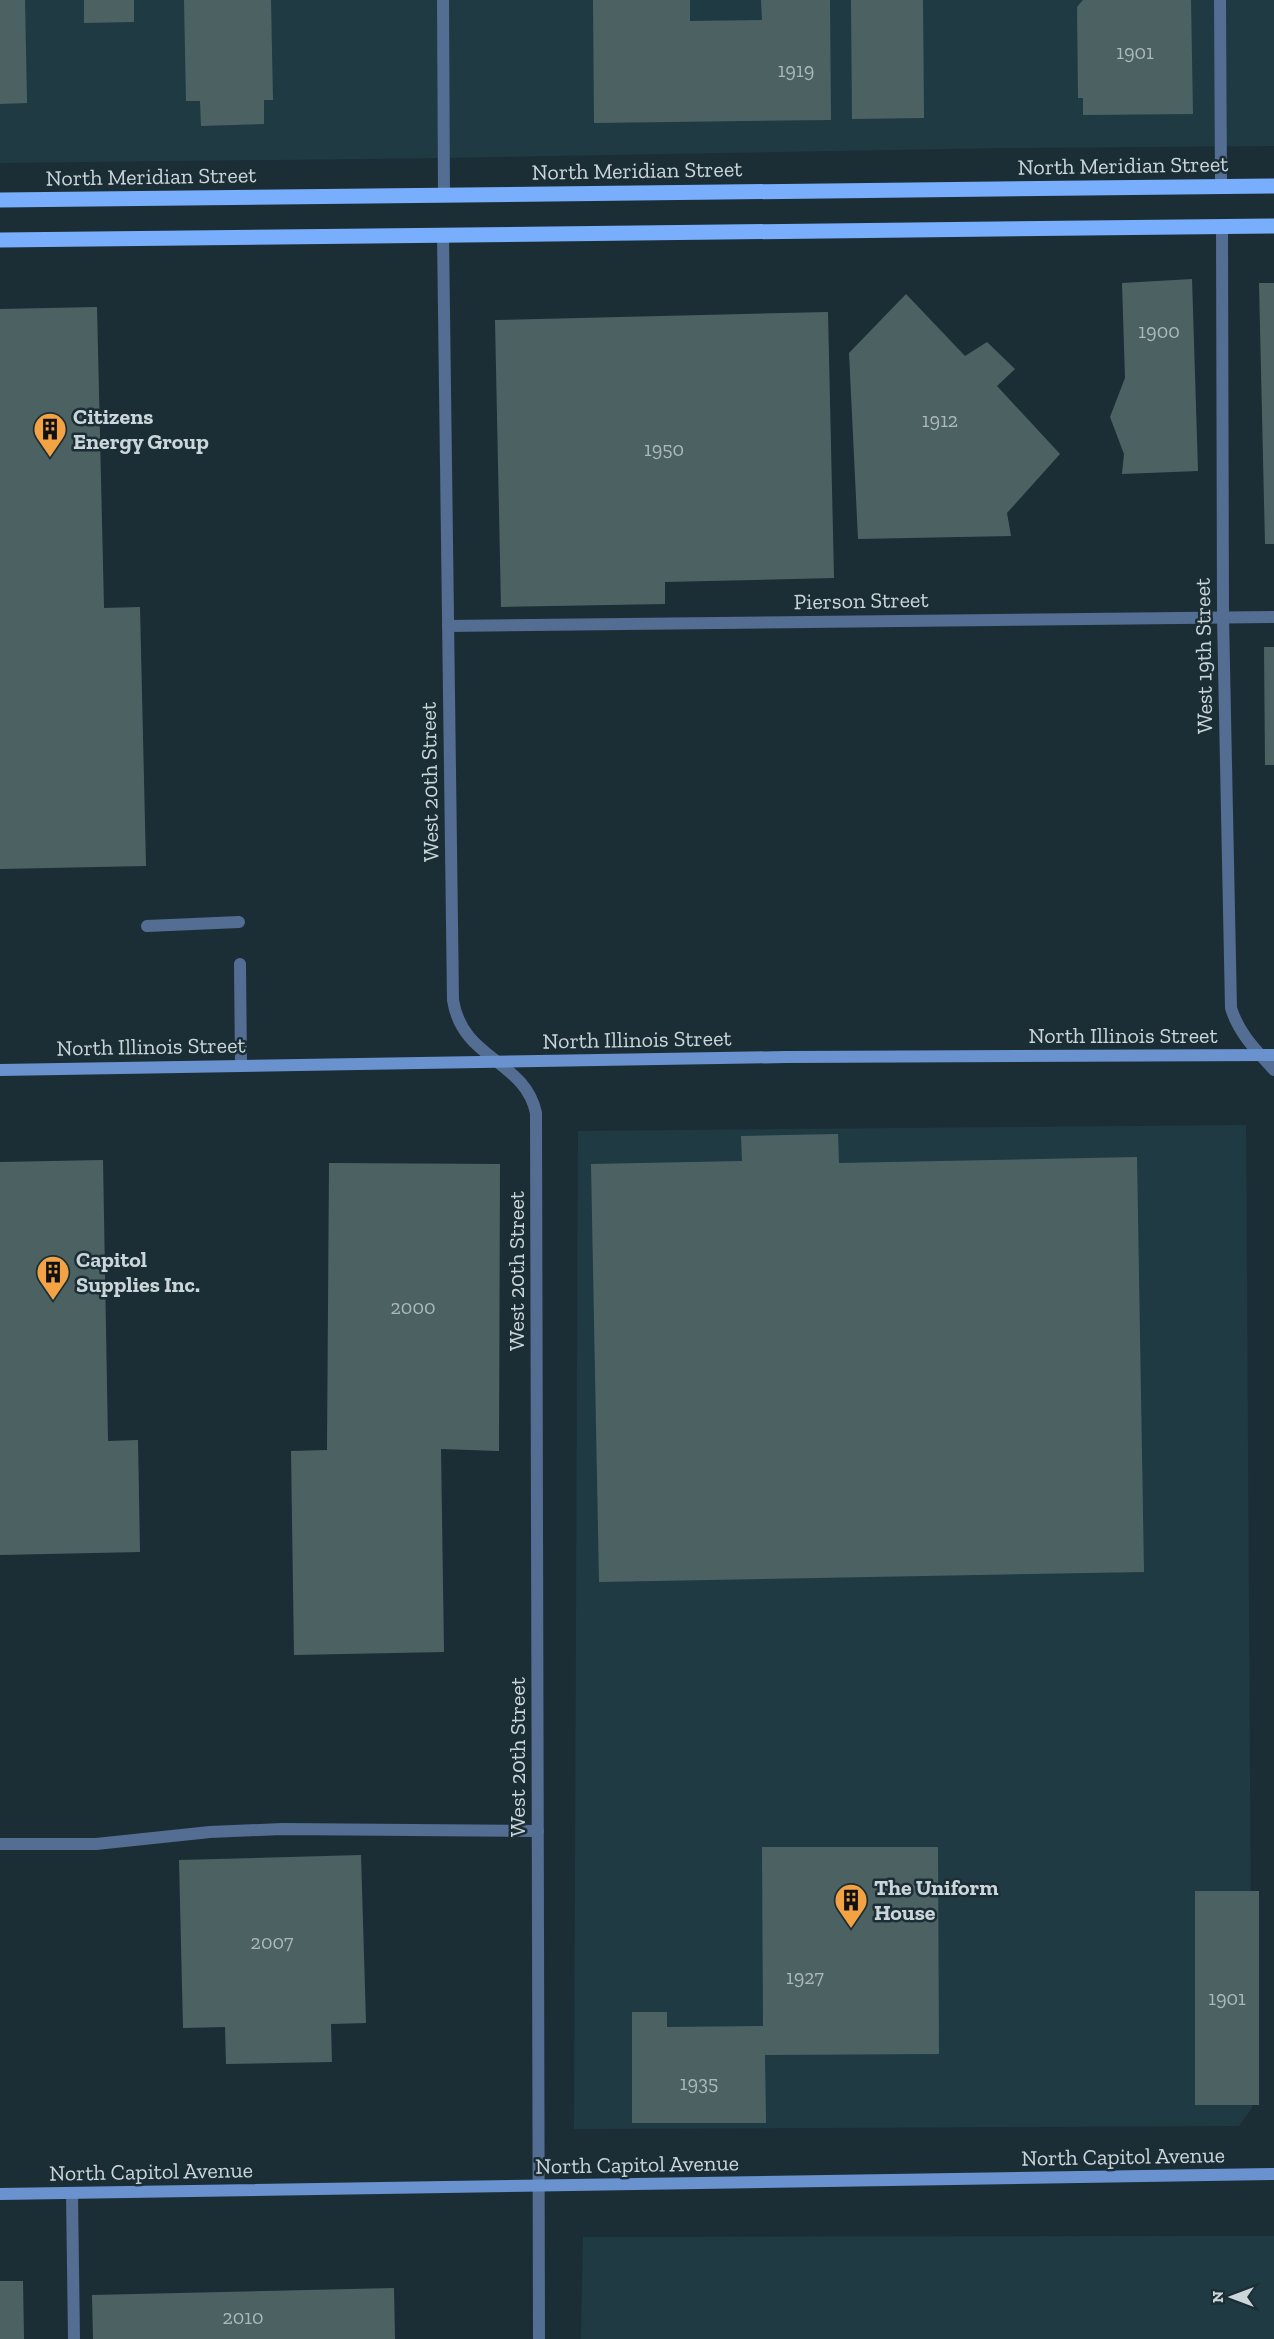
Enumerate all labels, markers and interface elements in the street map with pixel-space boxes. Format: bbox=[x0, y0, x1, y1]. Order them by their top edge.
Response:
house number: 1901 bbox=[1116, 40, 1154, 64]
house number: 1919 bbox=[778, 58, 814, 82]
street label: North Meridian Street bbox=[1017, 150, 1229, 181]
street label: North Meridian Street bbox=[531, 155, 743, 186]
street label: North Meridian Street bbox=[45, 161, 257, 192]
house number: 1900 bbox=[1138, 319, 1180, 343]
place label: Citizens Energy Group bbox=[73, 403, 209, 455]
house number: 1912 bbox=[922, 408, 958, 432]
building icon: Citizens Energy Group bbox=[32, 411, 68, 458]
house number: 1950 bbox=[644, 437, 684, 461]
street label: West 19th Street bbox=[1189, 577, 1218, 734]
street label: Pierson Street bbox=[793, 586, 929, 615]
street label: West 20th Street bbox=[415, 701, 444, 862]
street label: North Illinois Street bbox=[1028, 1022, 1218, 1049]
street label: North Illinois Street bbox=[542, 1024, 733, 1055]
street label: North Illinois Street bbox=[56, 1031, 247, 1062]
street label: West 20th Street bbox=[503, 1190, 530, 1351]
place label: Capitol Supplies Inc. bbox=[76, 1246, 200, 1298]
building icon: Capitol Supplies Inc. bbox=[35, 1254, 71, 1301]
house number: 2000 bbox=[391, 1295, 435, 1319]
street label: West 20th Street bbox=[504, 1676, 531, 1837]
place label: The Uniform House bbox=[874, 1874, 999, 1926]
building icon: The Uniform House bbox=[833, 1882, 869, 1929]
house number: 2007 bbox=[251, 1930, 294, 1954]
house number: 1927 bbox=[786, 1965, 825, 1989]
house number: 1901 bbox=[1208, 1986, 1246, 2010]
house number: 1935 bbox=[680, 2071, 718, 2095]
street label: North Capitol Avenue bbox=[1021, 2141, 1225, 2172]
street label: North Capitol Avenue bbox=[535, 2149, 739, 2180]
street label: North Capitol Avenue bbox=[49, 2156, 253, 2187]
north arrow bbox=[1202, 2267, 1262, 2327]
text: N bbox=[1208, 2291, 1227, 2303]
house number: 2010 bbox=[222, 2305, 264, 2329]

